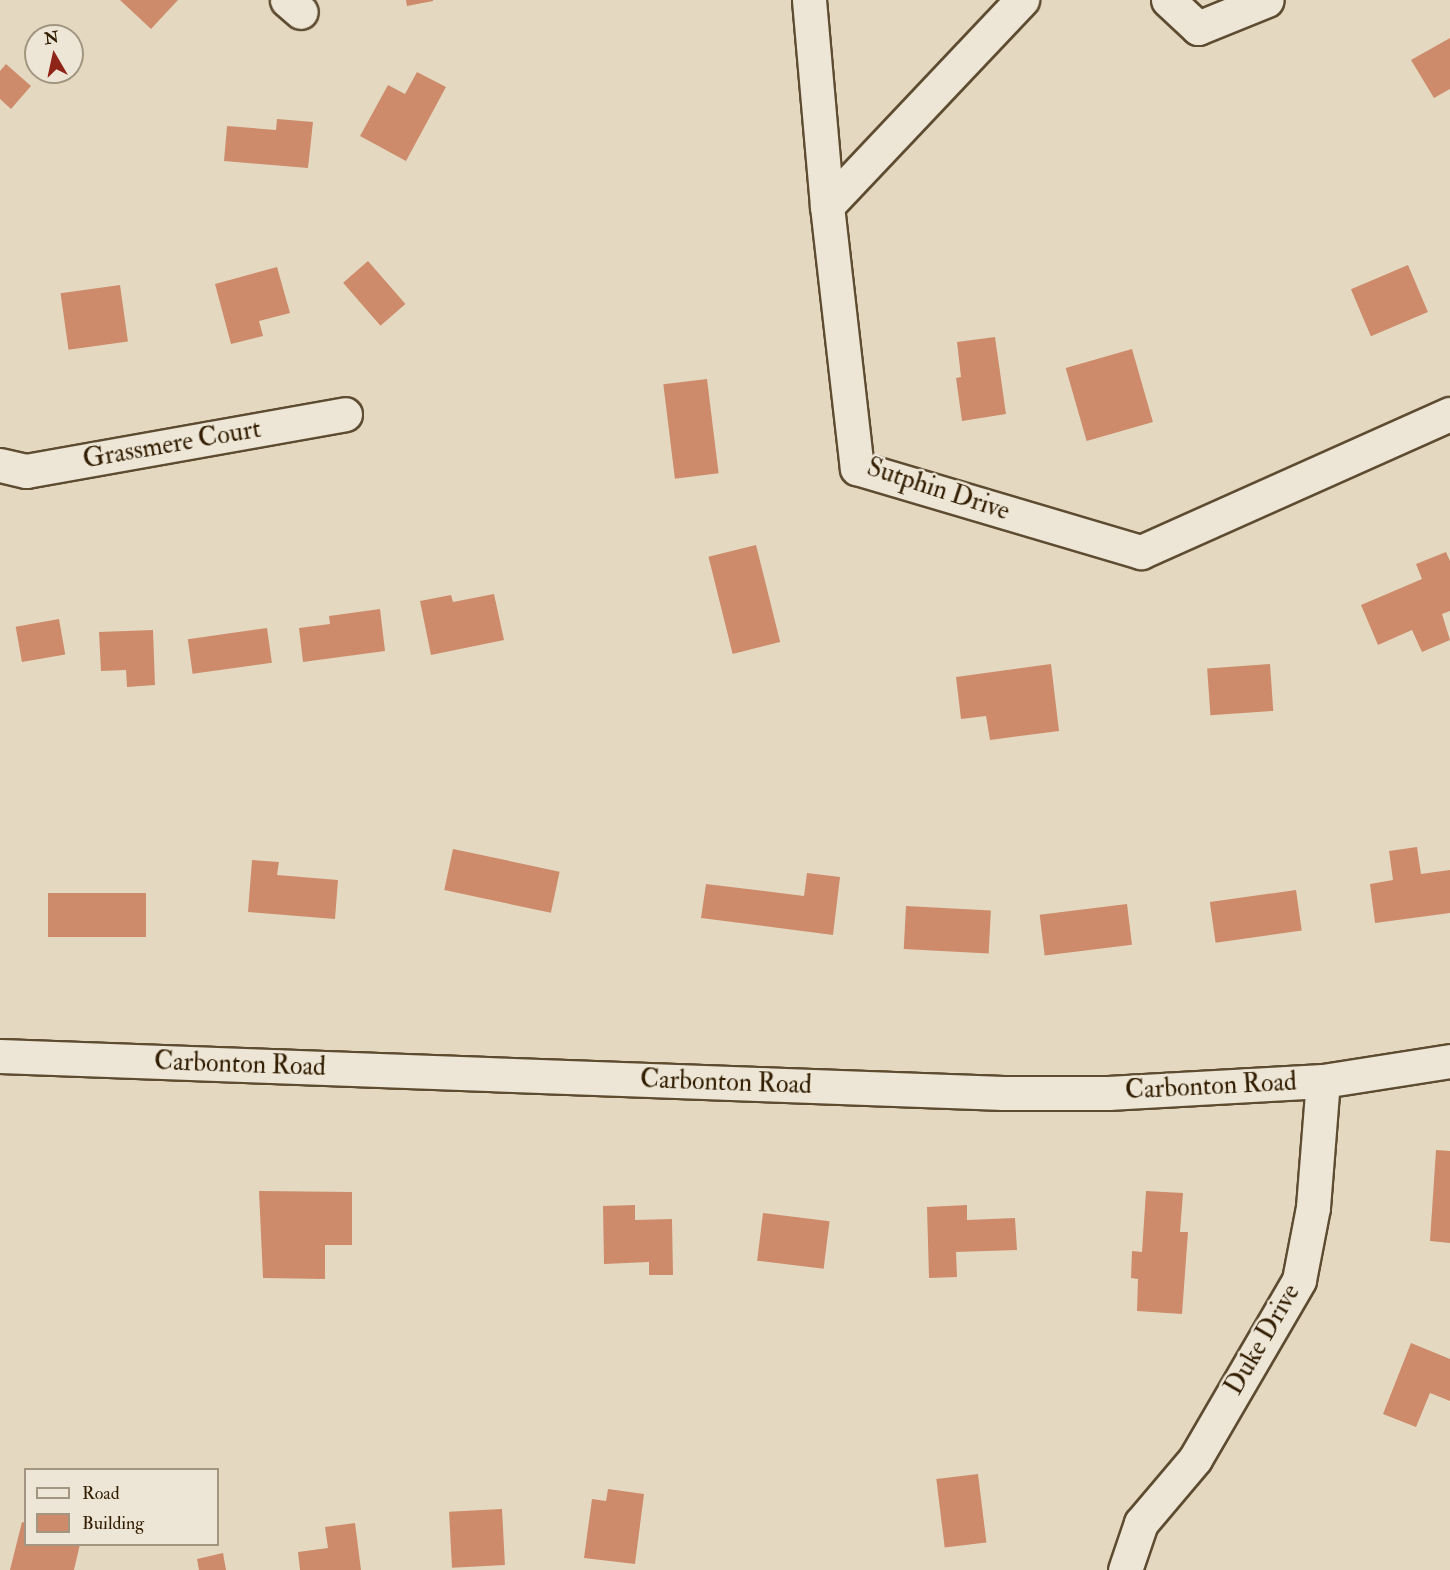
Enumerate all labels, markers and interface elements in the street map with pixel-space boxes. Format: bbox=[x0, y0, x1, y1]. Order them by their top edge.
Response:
north arrow bbox=[24, 24, 84, 84]
text: N bbox=[43, 27, 60, 49]
street label: Grassmere Court bbox=[81, 414, 263, 476]
street label: Sutphin Drive bbox=[863, 452, 1013, 528]
street label: Carbonton Road bbox=[154, 1046, 326, 1084]
street label: Carbonton Road bbox=[640, 1064, 812, 1102]
street label: Carbonton Road bbox=[1124, 1067, 1298, 1107]
street label: Duke Drive bbox=[1219, 1279, 1307, 1401]
legend bbox=[24, 1468, 219, 1546]
text: Road bbox=[82, 1482, 120, 1505]
text: Building bbox=[82, 1512, 144, 1535]

